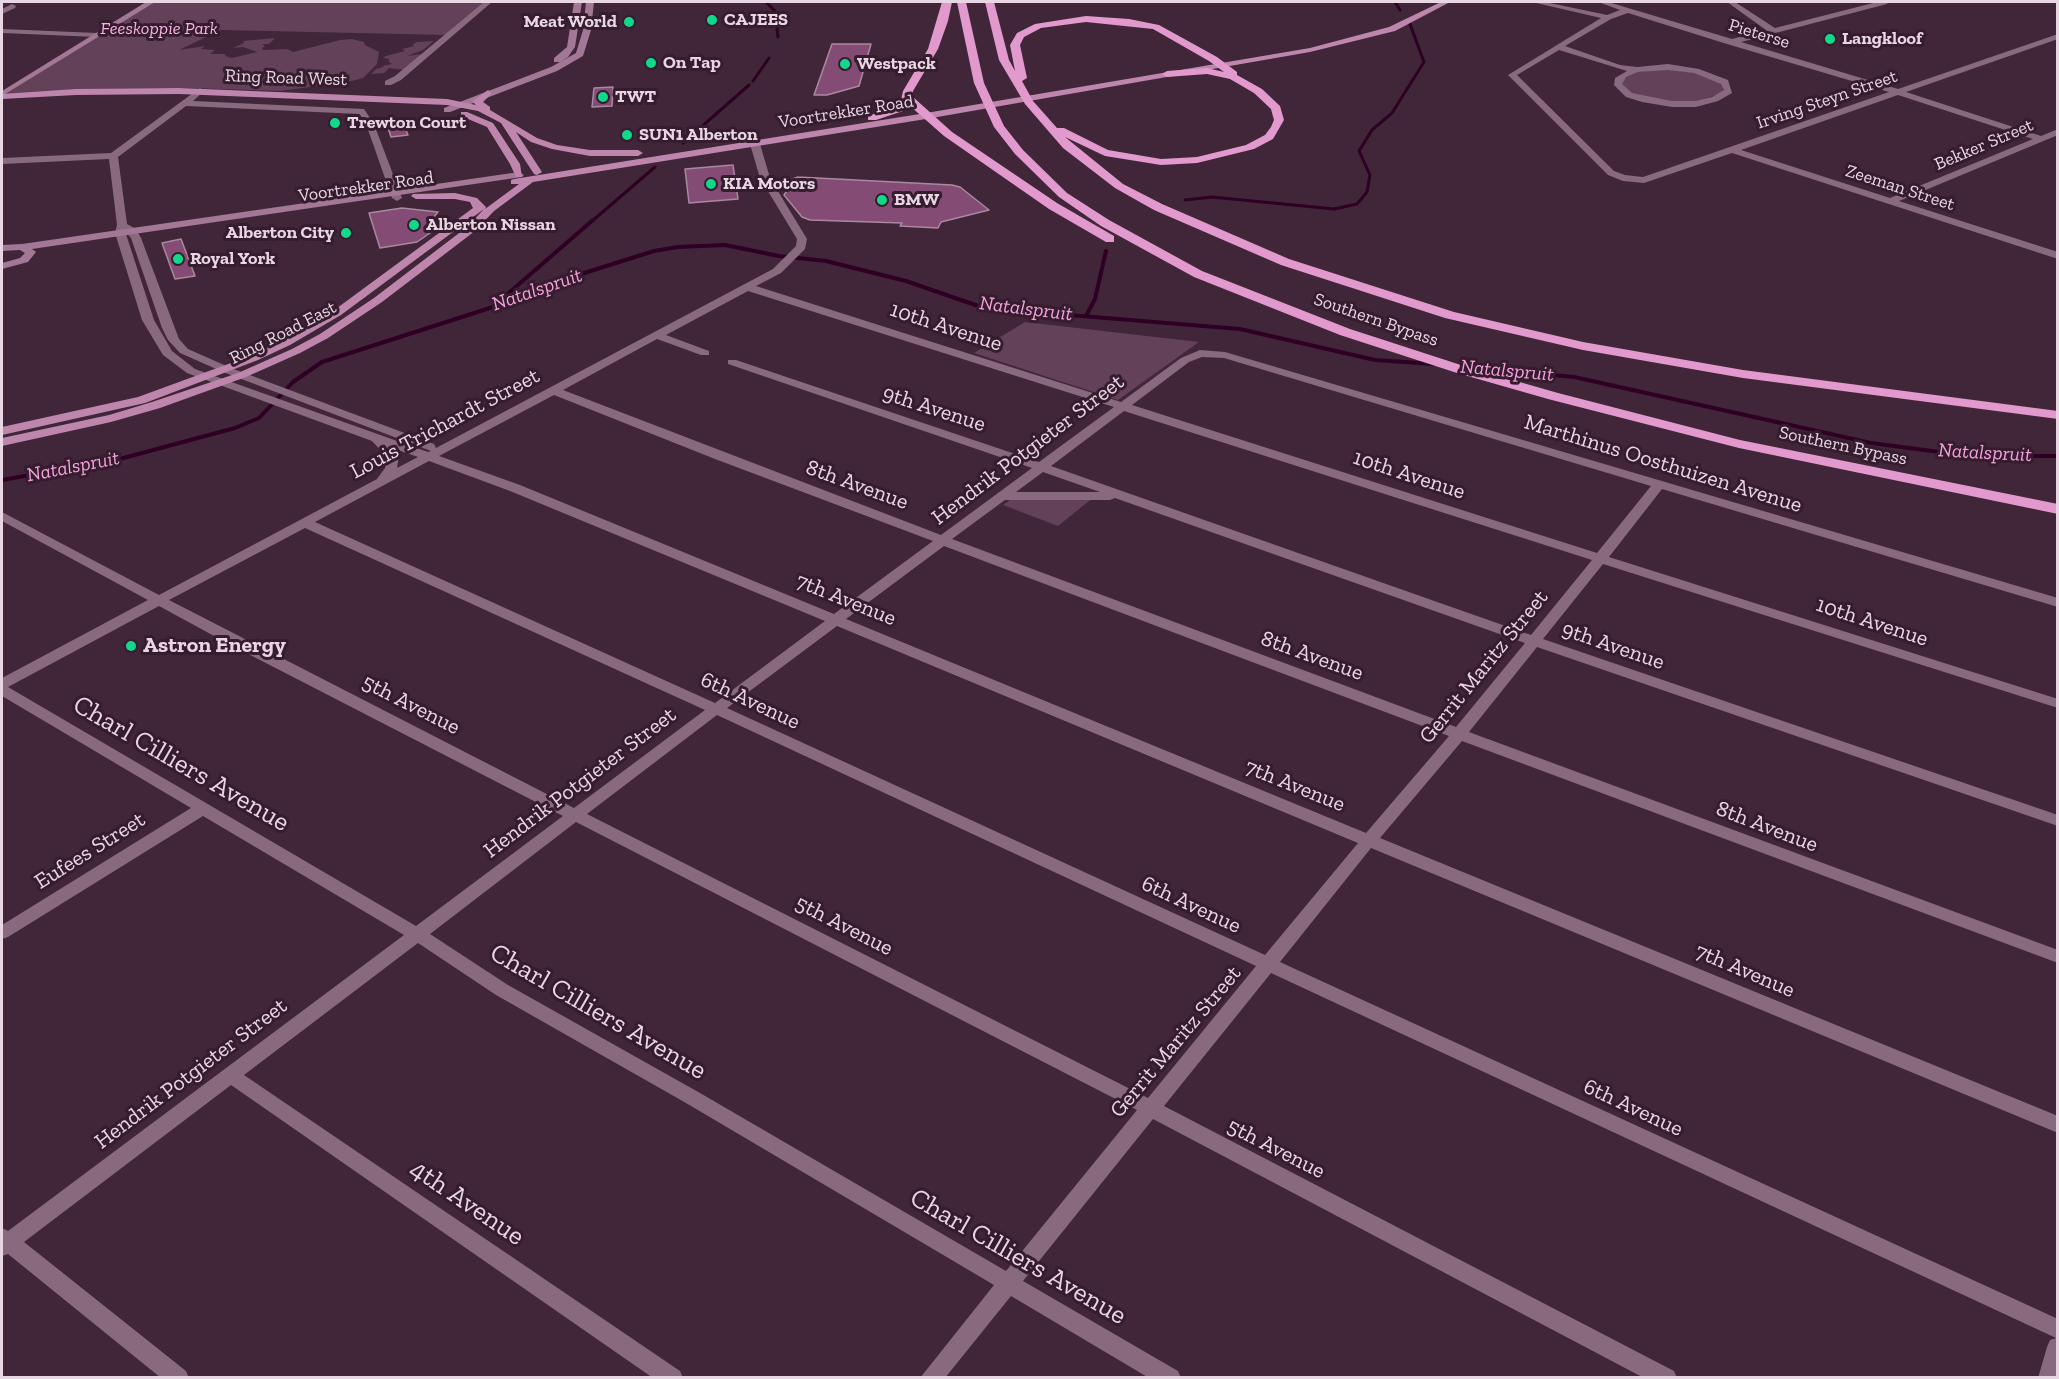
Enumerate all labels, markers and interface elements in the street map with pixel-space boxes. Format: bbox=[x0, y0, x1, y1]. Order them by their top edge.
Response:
place label: CAJEES bbox=[724, 9, 788, 31]
place label: Meat World bbox=[523, 11, 617, 33]
marker: CAJEES bbox=[705, 13, 719, 27]
street label: Pieterse bbox=[1726, 14, 1792, 54]
marker: Meat World bbox=[622, 15, 636, 29]
park label: Feeskoppie Park bbox=[100, 18, 218, 40]
place label: Langkloof bbox=[1842, 28, 1922, 50]
marker: Langkloof bbox=[1823, 32, 1837, 46]
place label: On Tap bbox=[663, 52, 721, 74]
place label: Westpack bbox=[857, 53, 936, 75]
marker: On Tap bbox=[644, 56, 658, 70]
marker: Westpack bbox=[838, 57, 852, 71]
street label: Ring Road West bbox=[225, 65, 347, 91]
street label: Irving Steyn Street bbox=[1754, 66, 1900, 134]
place label: TWT bbox=[615, 86, 656, 108]
marker: TWT bbox=[596, 90, 610, 104]
street label: Voortrekker Road bbox=[777, 91, 915, 133]
place label: Trewton Court bbox=[347, 112, 466, 134]
street label: Bekker Street bbox=[1931, 114, 2037, 176]
marker: Trewton Court bbox=[328, 116, 342, 130]
place label: SUN1 Alberton bbox=[639, 124, 758, 146]
marker: SUN1 Alberton bbox=[620, 128, 634, 142]
street label: Zeeman Street bbox=[1843, 160, 1957, 216]
street label: Voortrekker Road bbox=[297, 167, 435, 207]
place label: KIA Motors bbox=[723, 173, 815, 195]
marker: KIA Motors bbox=[704, 177, 718, 191]
place label: BMW bbox=[894, 189, 939, 211]
marker: BMW bbox=[875, 193, 889, 207]
place label: Alberton Nissan bbox=[426, 214, 556, 236]
marker: Alberton Nissan bbox=[407, 218, 421, 232]
place label: Alberton City bbox=[226, 222, 334, 244]
marker: Alberton City bbox=[339, 226, 353, 240]
place label: Royal York bbox=[190, 248, 275, 270]
marker: Royal York bbox=[171, 252, 185, 266]
water label: Natalspruit bbox=[489, 263, 585, 317]
street label: Southern Bypass bbox=[1311, 289, 1441, 351]
water label: Natalspruit bbox=[978, 291, 1074, 327]
street label: 10th Avenue bbox=[887, 296, 1005, 358]
street label: Ring Road East bbox=[226, 297, 340, 369]
water label: Natalspruit bbox=[1459, 355, 1555, 387]
street label: Louis Trichardt Street bbox=[346, 363, 544, 485]
street label: Hendrik Potgieter Street bbox=[927, 369, 1129, 531]
street label: 9th Avenue bbox=[879, 380, 989, 438]
street label: Marthinus Oosthuizen Avenue bbox=[1521, 409, 1805, 519]
street label: Southern Bypass bbox=[1777, 422, 1909, 470]
water label: Natalspruit bbox=[1938, 439, 2032, 467]
street label: 10th Avenue bbox=[1350, 444, 1468, 506]
water label: Natalspruit bbox=[25, 446, 121, 488]
street label: 8th Avenue bbox=[802, 454, 912, 516]
street label: 7th Avenue bbox=[792, 568, 900, 632]
street label: Gerrit Maritz Street bbox=[1414, 585, 1554, 749]
street label: 10th Avenue bbox=[1813, 591, 1931, 653]
street label: 9th Avenue bbox=[1558, 616, 1668, 676]
street label: 8th Avenue bbox=[1257, 625, 1367, 687]
place label: Astron Energy bbox=[143, 633, 286, 659]
marker: Astron Energy bbox=[124, 639, 138, 653]
street label: 6th Avenue bbox=[696, 666, 804, 736]
street label: 5th Avenue bbox=[358, 669, 464, 741]
street label: Charl Cilliers Avenue bbox=[67, 689, 295, 839]
street label: Hendrik Potgieter Street bbox=[479, 702, 681, 864]
street label: 7th Avenue bbox=[1241, 754, 1349, 818]
street label: 8th Avenue bbox=[1712, 796, 1822, 858]
street label: Eufees Street bbox=[30, 807, 150, 895]
street label: 6th Avenue bbox=[1137, 870, 1245, 940]
street label: 5th Avenue bbox=[791, 890, 897, 962]
street label: Charl Cilliers Avenue bbox=[484, 937, 712, 1087]
street label: 7th Avenue bbox=[1691, 938, 1799, 1004]
street label: Gerrit Maritz Street bbox=[1105, 961, 1247, 1123]
street label: Hendrik Potgieter Street bbox=[90, 993, 292, 1155]
street label: 6th Avenue bbox=[1579, 1073, 1687, 1143]
street label: 5th Avenue bbox=[1223, 1113, 1329, 1185]
street label: 4th Avenue bbox=[403, 1153, 531, 1253]
street label: Charl Cilliers Avenue bbox=[904, 1182, 1132, 1332]

